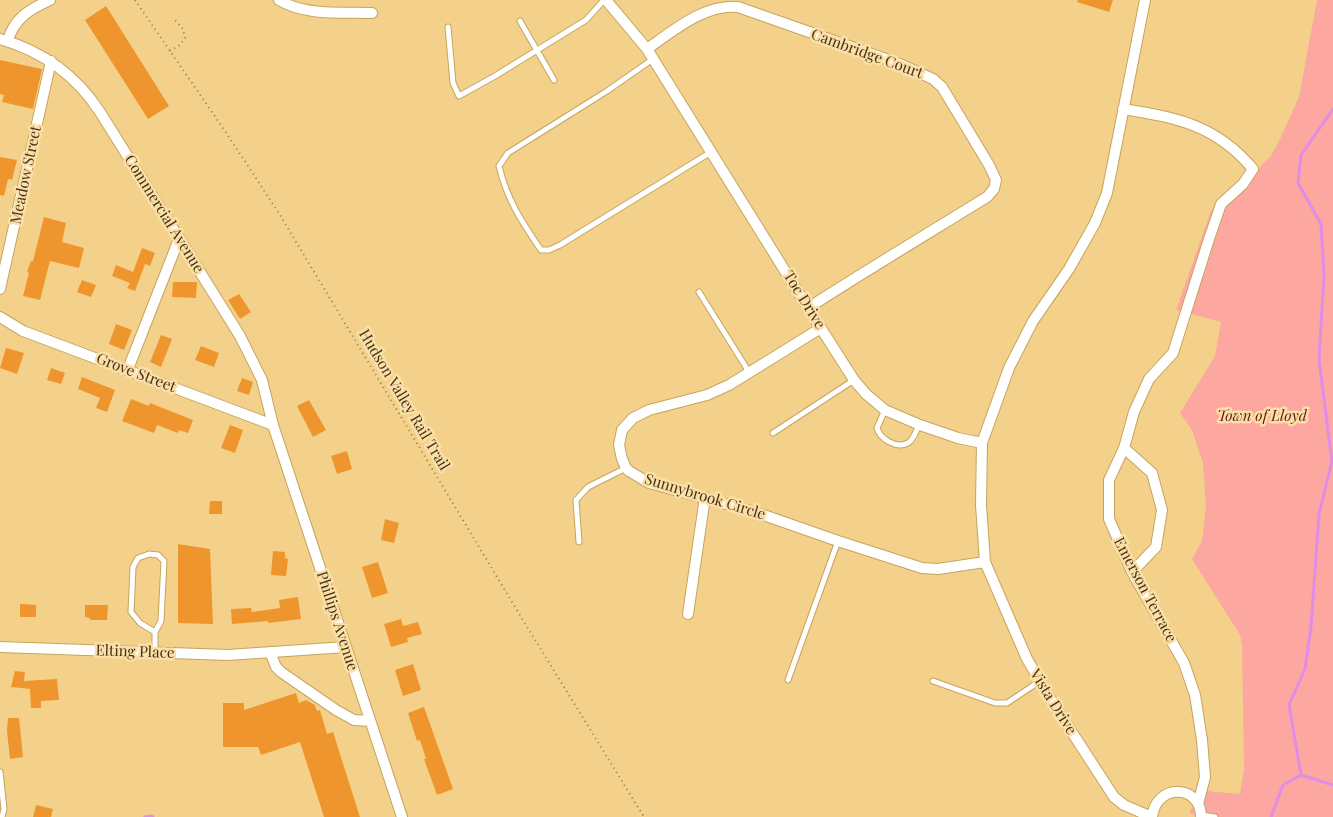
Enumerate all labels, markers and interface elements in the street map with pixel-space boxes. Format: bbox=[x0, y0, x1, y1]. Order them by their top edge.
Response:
street label: Cambridge Court bbox=[809, 25, 925, 83]
street label: Meadow Street bbox=[7, 124, 45, 226]
street label: Commercial Avenue bbox=[120, 152, 208, 276]
street label: Toc Drive bbox=[779, 268, 829, 332]
street label: Hudson Valley Rail Trail bbox=[355, 326, 453, 474]
street label: Grove Street bbox=[94, 350, 178, 396]
park label: Town of Lloyd bbox=[1217, 407, 1307, 425]
street label: Sunnybrook Circle bbox=[642, 470, 768, 524]
street label: Emerson Terrace bbox=[1110, 534, 1180, 646]
street label: Phillips Avenue bbox=[312, 569, 362, 673]
street label: Elting Place bbox=[95, 642, 175, 662]
street label: Vista Drive bbox=[1026, 666, 1080, 738]

